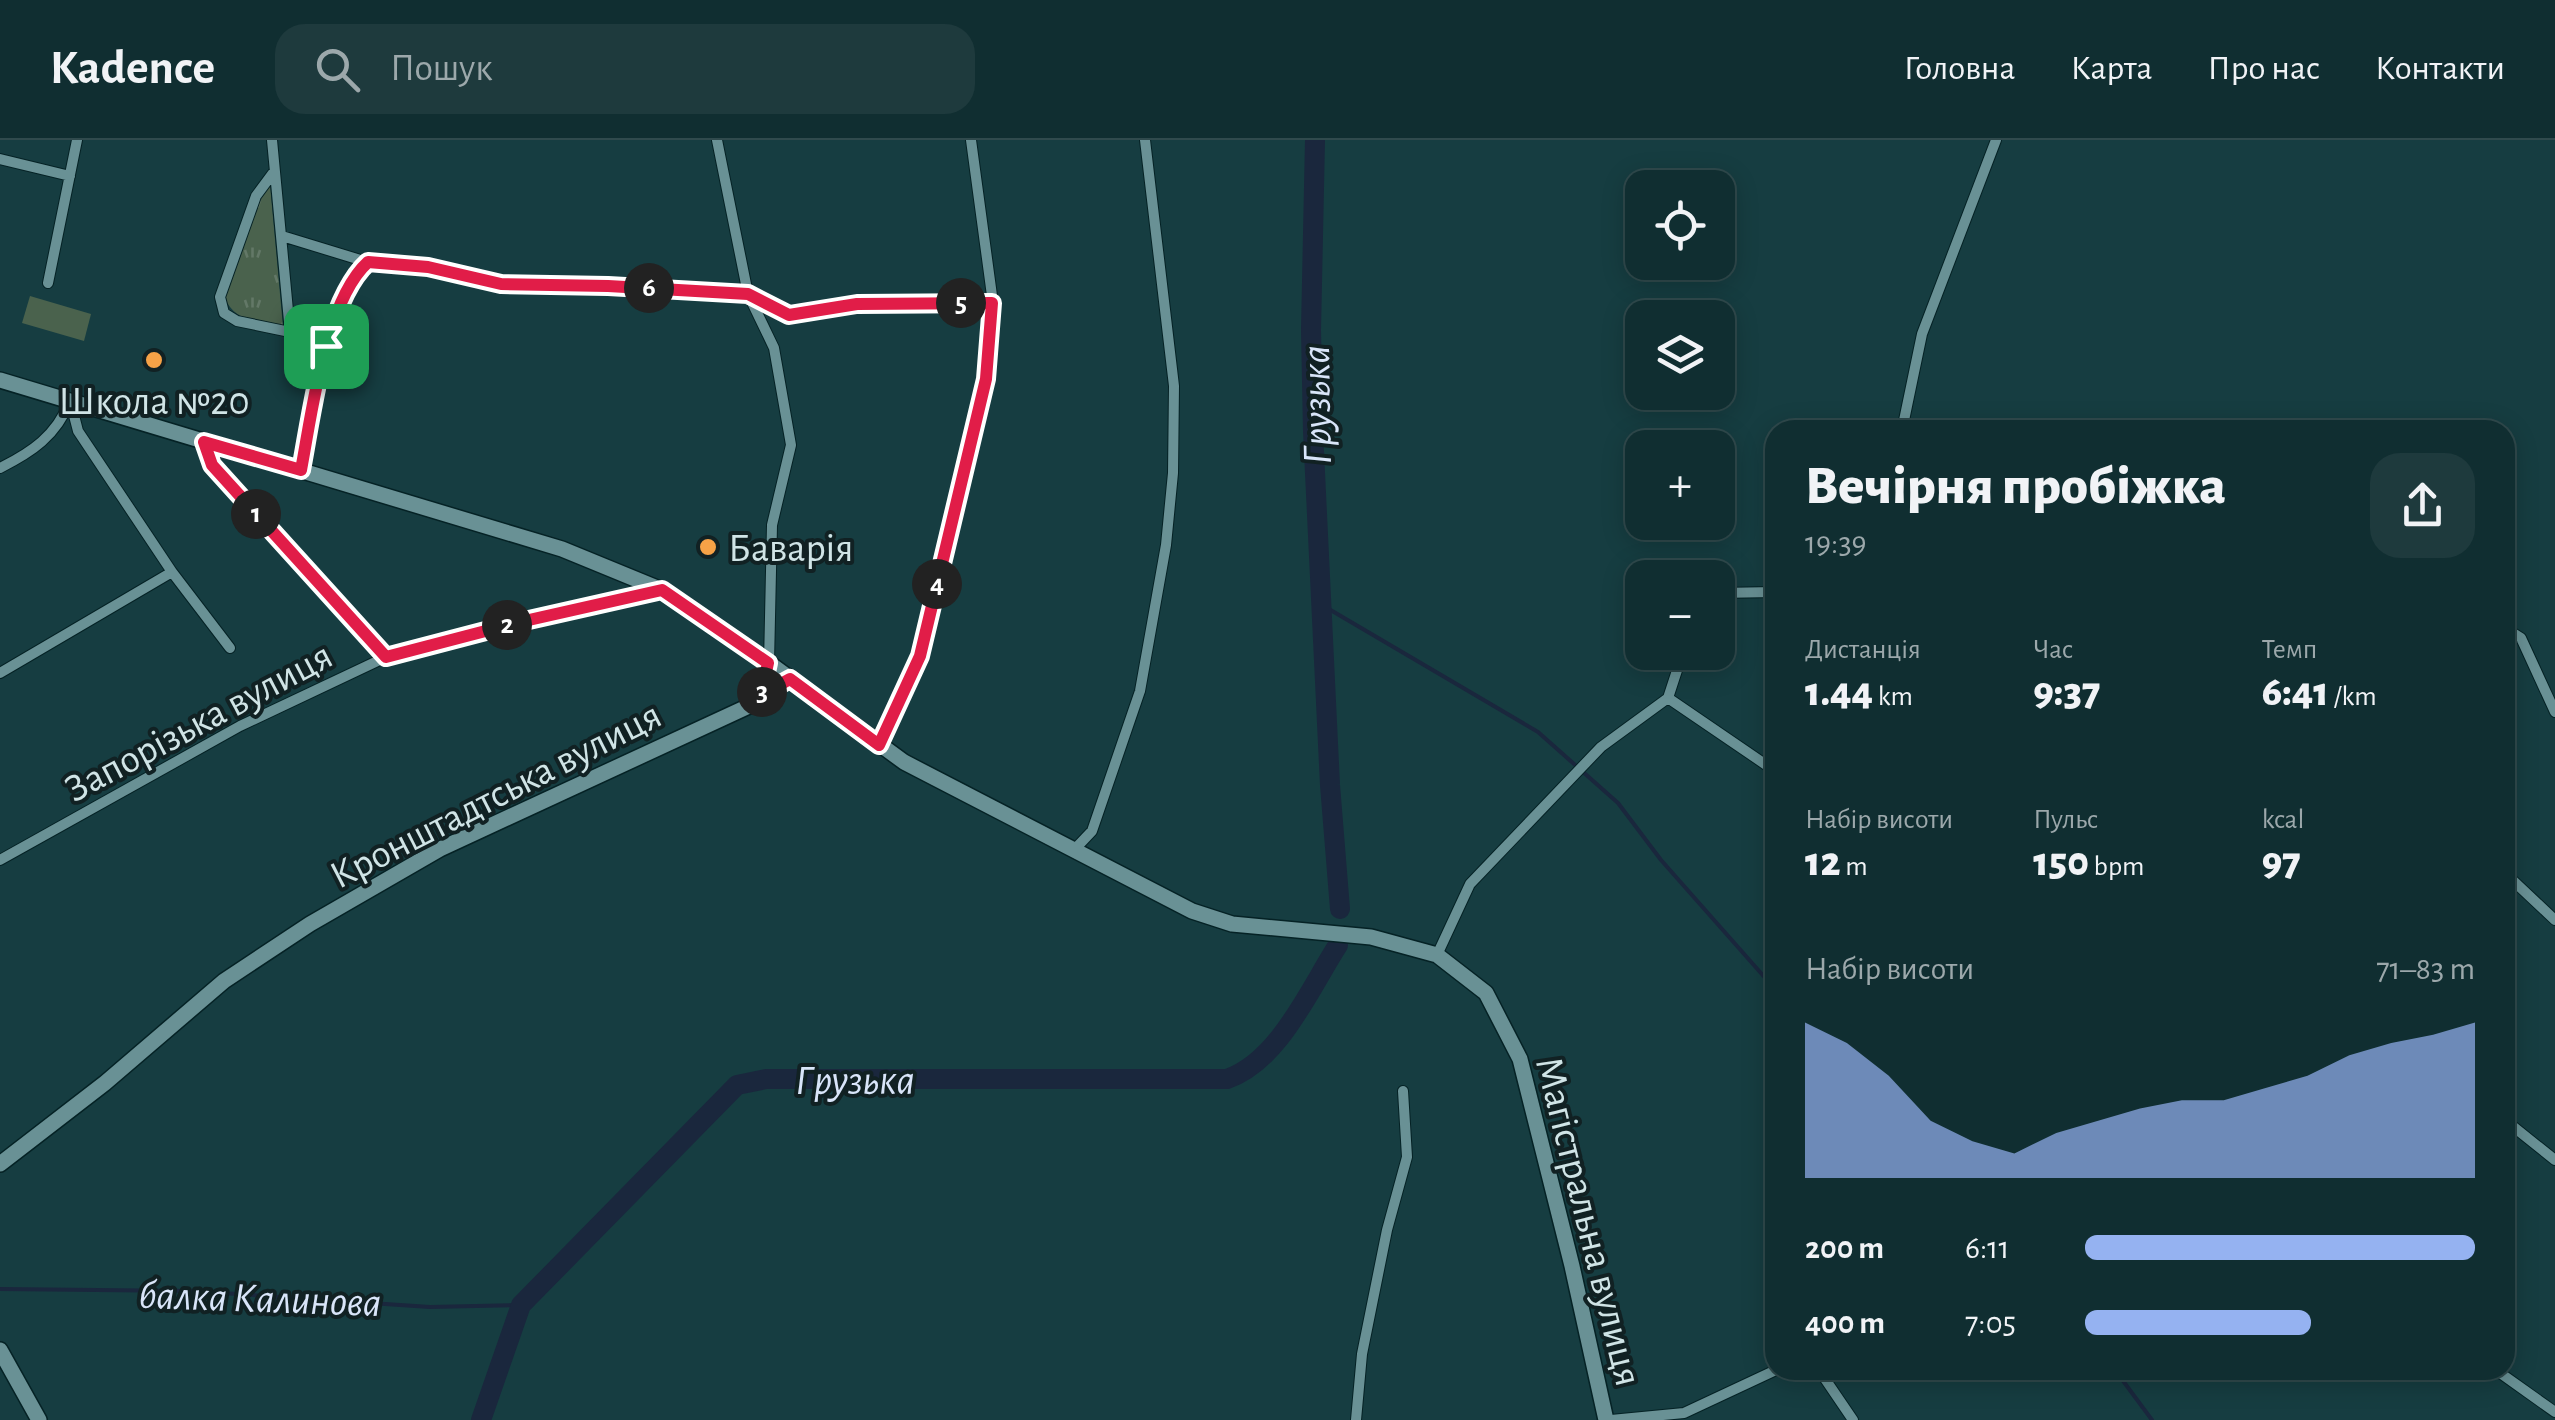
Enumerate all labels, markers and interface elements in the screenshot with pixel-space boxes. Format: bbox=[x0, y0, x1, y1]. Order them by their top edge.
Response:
search box bbox=[275, 24, 975, 114]
icon: search bbox=[310, 42, 365, 97]
text: Kadence bbox=[50, 45, 215, 93]
text: Пошук bbox=[390, 50, 493, 88]
text: Головна bbox=[1904, 51, 2016, 86]
text: Карта bbox=[2071, 51, 2153, 86]
text: Про нас bbox=[2208, 51, 2320, 86]
text: Контакти bbox=[2375, 51, 2505, 86]
map controls bbox=[1625, 170, 1735, 670]
button: locate bbox=[1625, 170, 1735, 280]
pin: 6 bbox=[624, 263, 674, 313]
text: 6 bbox=[642, 274, 656, 302]
pin: 5 bbox=[936, 278, 986, 328]
text: 5 bbox=[955, 289, 967, 317]
button: layers bbox=[1625, 300, 1735, 410]
pin bbox=[284, 304, 369, 389]
icon: arrive bbox=[299, 319, 354, 374]
water label: Грузька bbox=[1295, 345, 1340, 465]
marker: Школа №20 bbox=[143, 349, 165, 371]
place label: Школа №20 bbox=[58, 382, 250, 422]
button: + bbox=[1625, 430, 1735, 540]
button: share bbox=[2370, 453, 2475, 558]
text: Вечірня пробіжка bbox=[1805, 459, 2226, 514]
pin: 1 bbox=[231, 489, 281, 539]
text: 1 bbox=[251, 500, 261, 528]
text: 19:39 bbox=[1805, 527, 1867, 559]
place label: Баварія bbox=[728, 529, 853, 569]
marker: Баварія bbox=[697, 536, 719, 558]
pin: 4 bbox=[912, 559, 962, 609]
button: − bbox=[1625, 560, 1735, 670]
text: 4 bbox=[930, 570, 944, 598]
pin: 2 bbox=[482, 600, 532, 650]
text: 2 bbox=[500, 611, 514, 639]
street label: Запорізька вулиця bbox=[59, 636, 339, 810]
text: Дистанція bbox=[1805, 636, 1921, 664]
text: Час bbox=[2033, 636, 2073, 664]
text: Темп bbox=[2262, 636, 2317, 664]
pin: 3 bbox=[737, 667, 787, 717]
text: 1.44 bbox=[1805, 671, 1873, 713]
text: 9:37 bbox=[2033, 671, 2100, 713]
text: 6:41 bbox=[2262, 671, 2329, 713]
text: 3 bbox=[756, 678, 768, 706]
text: km bbox=[1873, 683, 1913, 711]
text: /km bbox=[2329, 683, 2377, 711]
street label: Кронштадтська вулиця bbox=[324, 695, 668, 897]
text: Набір висоти bbox=[1805, 806, 1953, 834]
text: Пульс bbox=[2033, 806, 2098, 834]
text: kcal bbox=[2262, 806, 2304, 834]
text: 12 bbox=[1805, 841, 1841, 883]
text: 150 bbox=[2033, 841, 2089, 883]
text: 97 bbox=[2262, 841, 2301, 883]
text: m bbox=[1841, 853, 1868, 881]
text: bpm bbox=[2089, 853, 2144, 881]
text: Набір висоти bbox=[1805, 953, 1974, 985]
text: 71–83 m bbox=[2376, 953, 2475, 985]
street label: Магістральна вулиця bbox=[1528, 1053, 1648, 1390]
water label: Грузька bbox=[795, 1060, 915, 1103]
text: 200 m bbox=[1805, 1232, 1884, 1264]
text: 6:11 bbox=[1965, 1232, 2009, 1264]
water label: балка Калинова bbox=[138, 1274, 382, 1324]
text: 400 m bbox=[1805, 1307, 1885, 1339]
text: 7:05 bbox=[1965, 1307, 2016, 1339]

